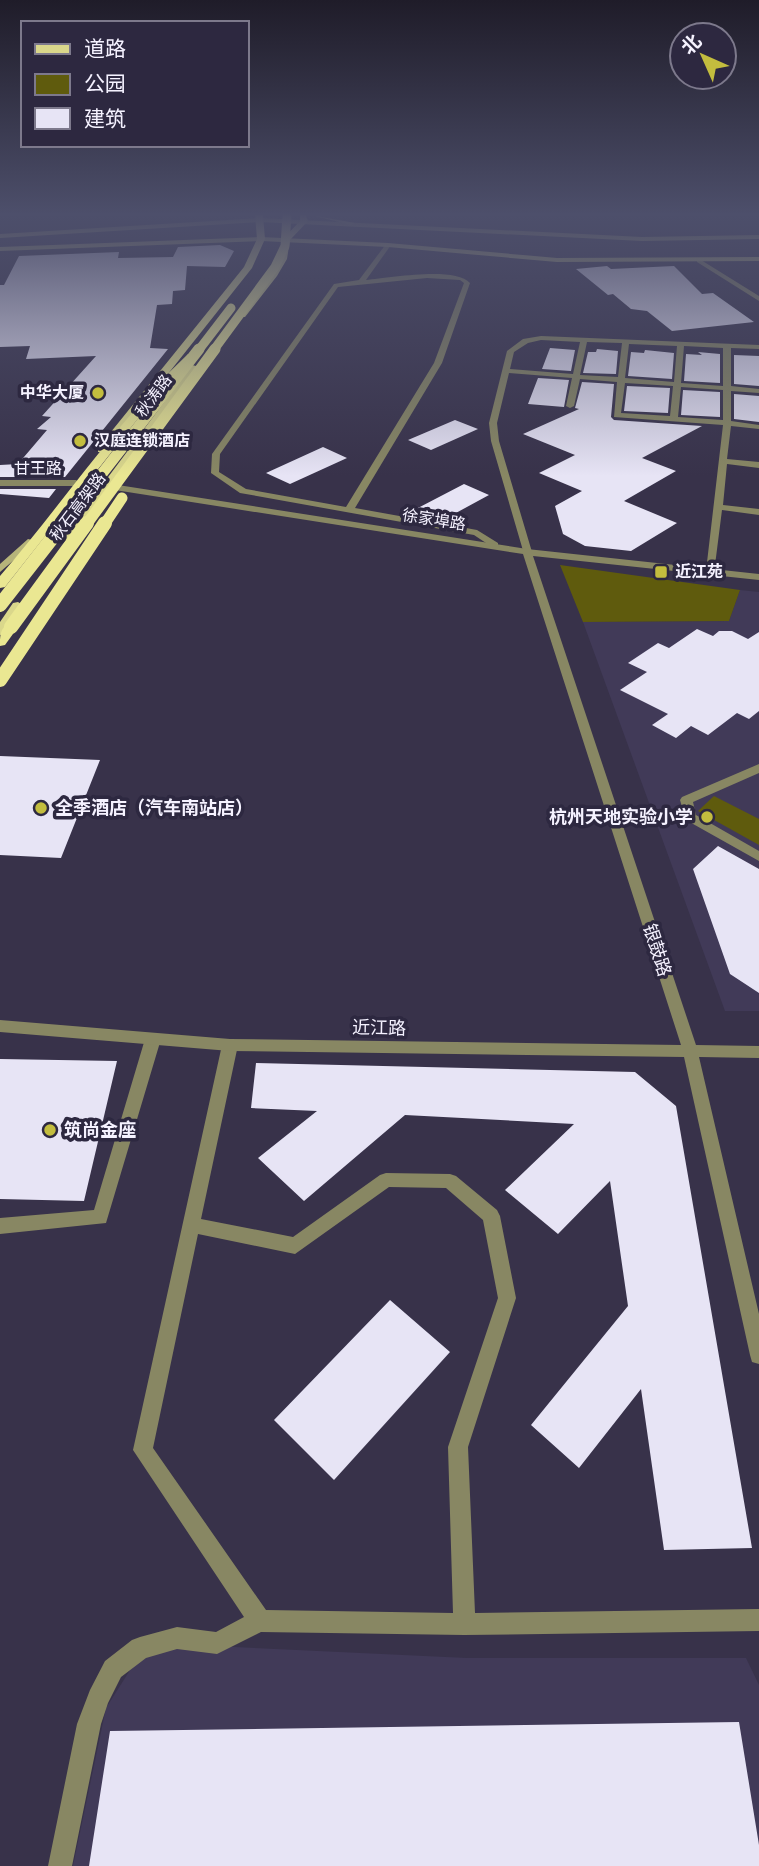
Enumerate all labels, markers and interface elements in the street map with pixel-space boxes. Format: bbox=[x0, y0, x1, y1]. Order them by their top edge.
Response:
legend bbox=[21, 21, 248, 147]
north arrow bbox=[668, 21, 738, 91]
text: 北 bbox=[676, 29, 707, 60]
text: 道路 bbox=[84, 36, 126, 62]
text: 公园 bbox=[84, 71, 126, 97]
text: 建筑 bbox=[84, 106, 126, 132]
street label: 秋涛路 bbox=[132, 371, 176, 421]
place label: 中华大厦 bbox=[20, 383, 84, 403]
marker: 中华大厦 bbox=[90, 385, 106, 401]
place label: 汉庭连锁酒店 bbox=[94, 431, 190, 451]
marker: 汉庭连锁酒店 bbox=[72, 433, 88, 449]
street label: 甘王路 bbox=[14, 459, 62, 479]
street label: 秋石高架路 bbox=[46, 469, 110, 545]
street label: 徐家埠路 bbox=[401, 505, 467, 535]
place label: 近江苑 bbox=[675, 562, 723, 582]
marker: 近江苑 bbox=[653, 564, 669, 580]
place label: 全季酒店（汽车南站店） bbox=[55, 797, 253, 819]
marker: 全季酒店（汽车南站店） bbox=[33, 800, 49, 816]
place label: 杭州天地实验小学 bbox=[549, 806, 693, 828]
marker: 杭州天地实验小学 bbox=[699, 809, 715, 825]
street label: 银鼓路 bbox=[638, 921, 676, 979]
street label: 近江路 bbox=[352, 1017, 406, 1039]
place label: 筑尚金座 bbox=[64, 1119, 136, 1141]
marker: 筑尚金座 bbox=[42, 1122, 58, 1138]

